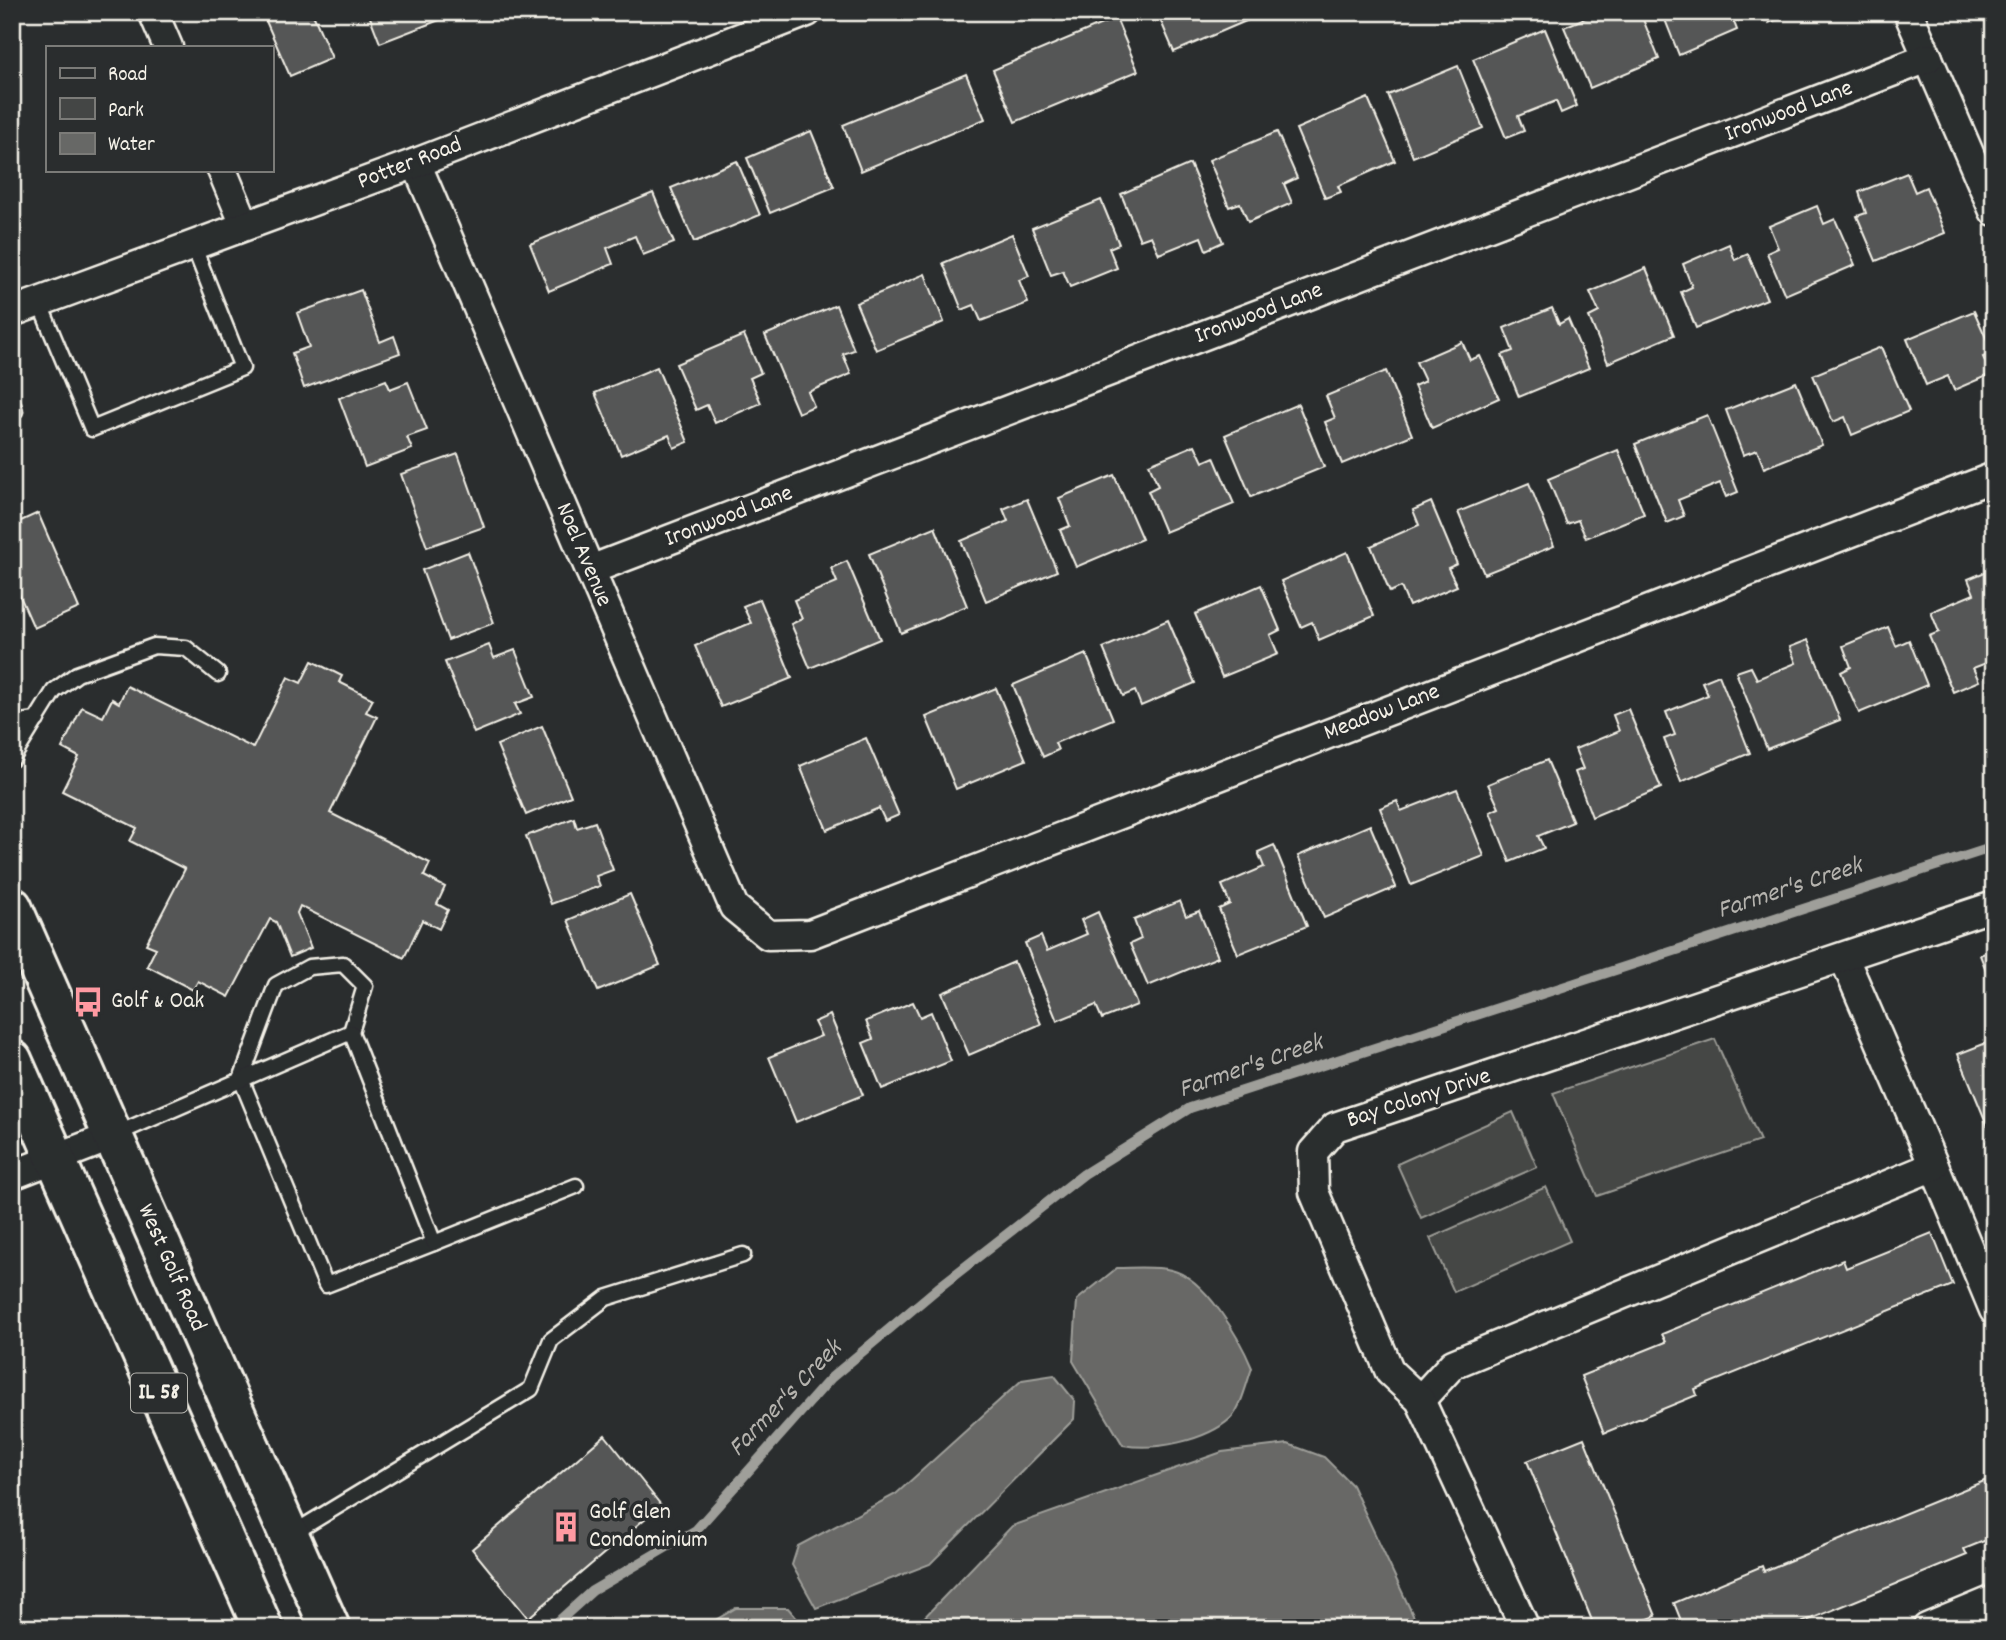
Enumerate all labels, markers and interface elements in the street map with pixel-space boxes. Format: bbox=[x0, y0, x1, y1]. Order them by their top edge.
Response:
legend bbox=[46, 46, 273, 172]
text: Road bbox=[108, 61, 147, 91]
street label: Ironwood Lane bbox=[1720, 72, 1858, 152]
text: Park bbox=[108, 97, 144, 127]
street label: Potter Road bbox=[353, 129, 467, 199]
text: Water bbox=[108, 131, 155, 161]
street label: Ironwood Lane bbox=[1190, 274, 1328, 354]
street label: Ironwood Lane bbox=[660, 477, 798, 557]
street label: Noel Avenue bbox=[546, 498, 620, 612]
street label: Meadow Lane bbox=[1319, 675, 1445, 751]
water label: Farmer's Creek bbox=[1713, 847, 1869, 930]
bus stop icon: Golf & Oak bbox=[71, 985, 105, 1019]
place label: Golf & Oak bbox=[111, 985, 204, 1019]
water label: Farmer's Creek bbox=[1174, 1024, 1330, 1109]
street label: Bay Colony Drive bbox=[1343, 1060, 1495, 1138]
street label: West Golf Road bbox=[128, 1199, 214, 1337]
water label: Farmer's Creek bbox=[720, 1330, 853, 1466]
road number: IL 58 bbox=[131, 1374, 187, 1412]
place label: Golf Glen Condominium bbox=[589, 1496, 708, 1558]
building icon: Golf Glen Condominium bbox=[549, 1510, 583, 1544]

